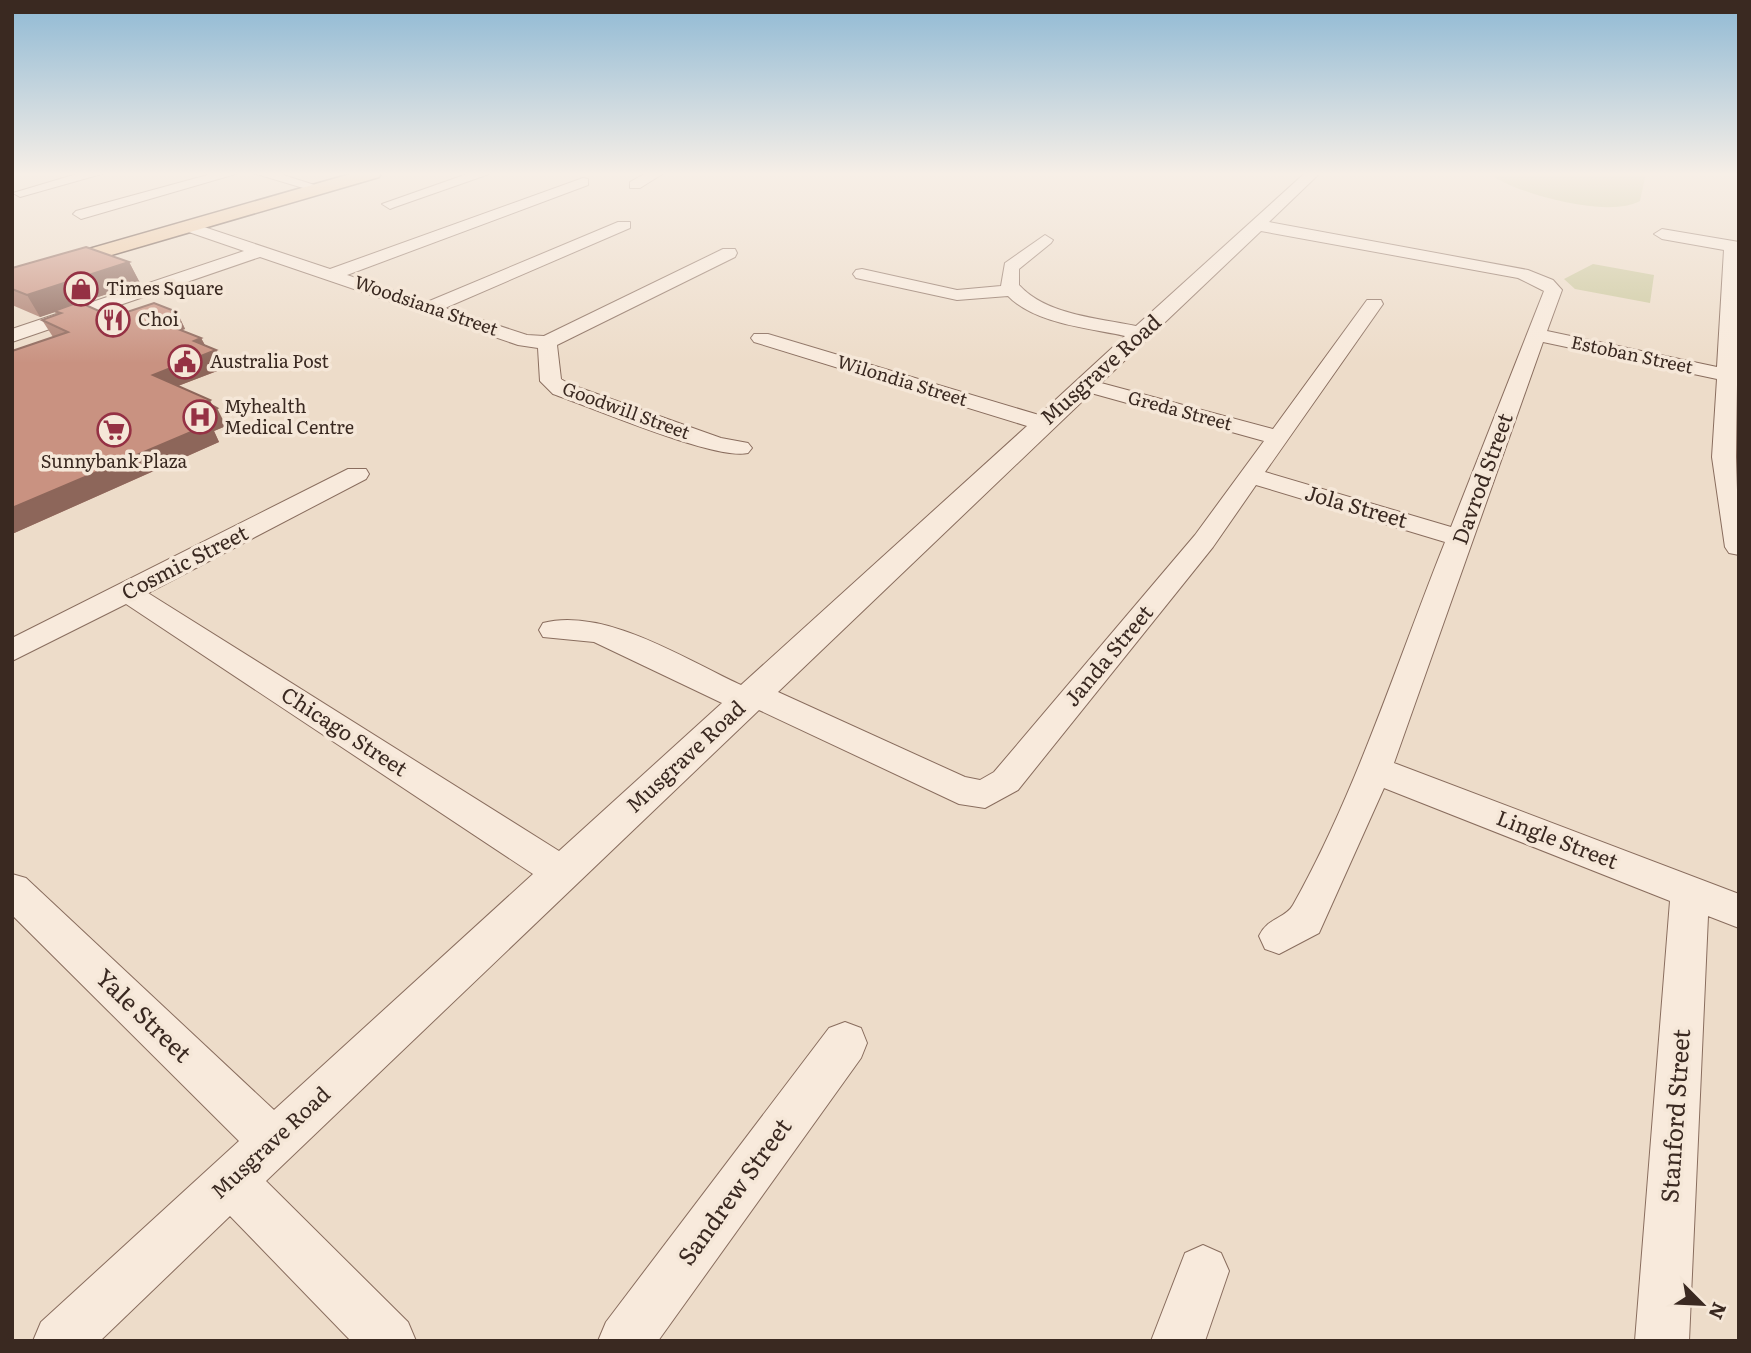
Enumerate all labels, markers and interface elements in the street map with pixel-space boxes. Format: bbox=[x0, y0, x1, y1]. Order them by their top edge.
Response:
street label: Woodsiana Street bbox=[351, 267, 503, 342]
shop icon: Times Square bbox=[62, 270, 100, 308]
place label: Times Square bbox=[106, 274, 223, 301]
restaurant icon: Choi bbox=[94, 301, 132, 339]
place label: Choi bbox=[138, 305, 179, 332]
street label: Musgrave Road bbox=[1032, 305, 1167, 431]
street label: Estoban Street bbox=[1569, 327, 1697, 380]
public building icon: Australia Post bbox=[166, 343, 204, 381]
place label: Australia Post bbox=[210, 347, 329, 374]
street label: Wilondia Street bbox=[834, 347, 972, 412]
street label: Goodwill Street bbox=[559, 374, 695, 445]
street label: Greda Street bbox=[1125, 383, 1236, 437]
place label: Myhealth Medical Centre bbox=[224, 392, 354, 440]
hospital icon: Myhealth Medical Centre bbox=[181, 398, 219, 436]
street label: Davrod Street bbox=[1442, 407, 1519, 548]
supermarket icon: Sunnybank Plaza bbox=[95, 411, 133, 449]
place label: Sunnybank Plaza bbox=[41, 447, 188, 474]
street label: Jola Street bbox=[1302, 475, 1412, 534]
street label: Cosmic Street bbox=[115, 515, 253, 606]
street label: Janda Street bbox=[1055, 596, 1159, 712]
street label: Chicago Street bbox=[276, 677, 415, 783]
street label: Musgrave Road bbox=[618, 692, 751, 819]
street label: Lingle Street bbox=[1493, 800, 1624, 875]
street label: Yale Street bbox=[89, 959, 201, 1069]
street label: Stanford Street bbox=[1650, 1027, 1697, 1204]
street label: Musgrave Road bbox=[203, 1078, 336, 1205]
street label: Sandrew Street bbox=[668, 1109, 799, 1271]
north arrow bbox=[1667, 1269, 1737, 1339]
text: N bbox=[1702, 1298, 1734, 1324]

